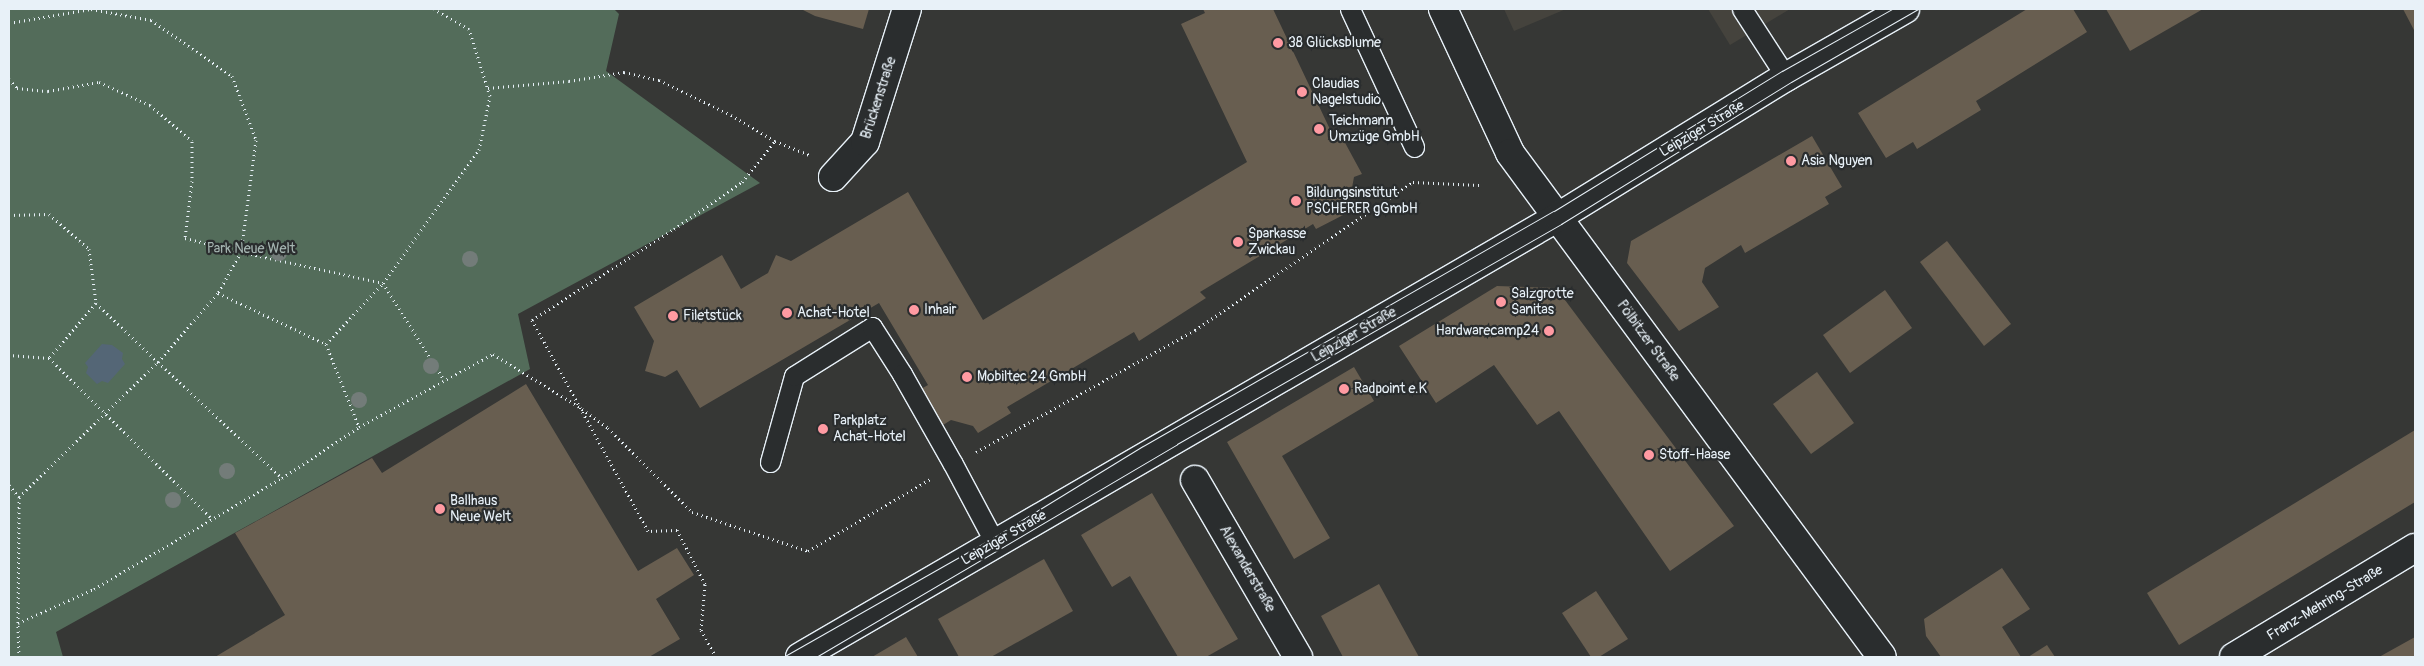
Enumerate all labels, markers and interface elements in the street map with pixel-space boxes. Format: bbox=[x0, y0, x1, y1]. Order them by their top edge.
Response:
place label: 38 Glücksblume bbox=[1288, 35, 1381, 51]
marker: 38 Glücksblume bbox=[1272, 37, 1284, 49]
street label: Brückenstraße bbox=[858, 55, 900, 141]
place label: Claudias Nagelstudio bbox=[1312, 76, 1381, 108]
marker: Claudias Nagelstudio bbox=[1296, 86, 1308, 98]
street label: Leipziger Straße bbox=[1657, 97, 1747, 161]
place label: Teichmann Umzüge GmbH bbox=[1329, 113, 1420, 146]
marker: Teichmann Umzüge GmbH bbox=[1313, 123, 1325, 135]
place label: Asia Nguyen bbox=[1801, 153, 1872, 169]
marker: Asia Nguyen bbox=[1785, 155, 1797, 167]
place label: Bildungsinstitut PSCHERER gGmbH bbox=[1306, 185, 1418, 218]
marker: Bildungsinstitut PSCHERER gGmbH bbox=[1290, 195, 1302, 207]
place label: Sparkasse Zwickau bbox=[1248, 226, 1306, 258]
marker: Sparkasse Zwickau bbox=[1232, 236, 1244, 248]
park label: Park Neue Welt bbox=[207, 241, 295, 257]
place label: Salzgrotte Sanitas bbox=[1511, 286, 1574, 318]
marker: Salzgrotte Sanitas bbox=[1495, 296, 1507, 308]
street label: Pölbitzer Straße bbox=[1613, 297, 1683, 385]
place label: Inhair bbox=[924, 302, 956, 318]
marker: Inhair bbox=[908, 304, 920, 316]
street label: Leipziger Straße bbox=[1308, 304, 1400, 366]
place label: Achat-Hotel bbox=[797, 305, 870, 321]
marker: Achat-Hotel bbox=[781, 307, 793, 319]
place label: Filetstück bbox=[683, 308, 742, 324]
marker: Filetstück bbox=[667, 310, 679, 322]
place label: Hardwarecamp24 bbox=[1436, 323, 1539, 339]
marker: Hardwarecamp24 bbox=[1543, 325, 1555, 337]
place label: Mobiltec 24 GmbH bbox=[977, 369, 1086, 385]
marker: Mobiltec 24 GmbH bbox=[961, 371, 973, 383]
place label: Radpoint e.K bbox=[1354, 381, 1427, 397]
marker: Radpoint e.K bbox=[1338, 383, 1350, 395]
place label: Parkplatz Achat-Hotel bbox=[833, 413, 906, 446]
marker: Parkplatz Achat-Hotel bbox=[817, 423, 829, 435]
place label: Stoff-Haase bbox=[1659, 447, 1730, 463]
marker: Stoff-Haase bbox=[1643, 449, 1655, 461]
place label: Ballhaus Neue Welt bbox=[450, 493, 511, 526]
marker: Ballhaus Neue Welt bbox=[434, 503, 446, 515]
street label: Leipziger Straße bbox=[958, 507, 1050, 569]
street label: Alexanderstraße bbox=[1215, 523, 1279, 615]
street label: Franz-Mehring-Straße bbox=[2264, 562, 2386, 644]

